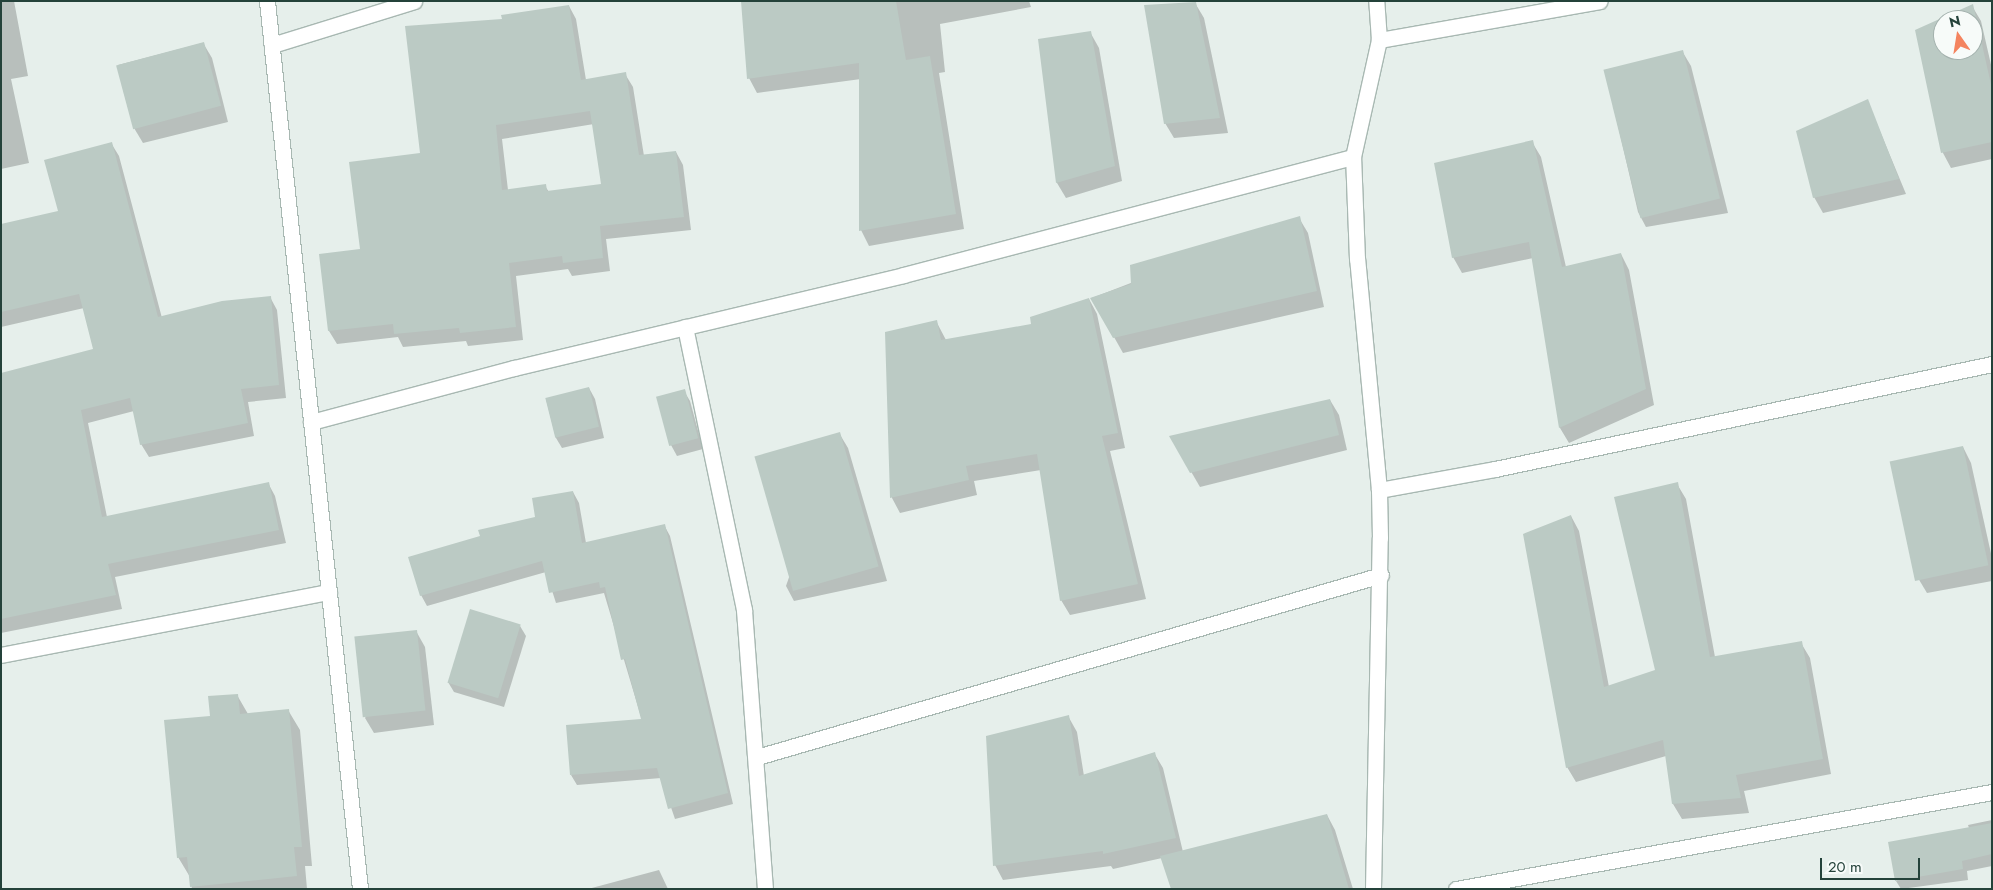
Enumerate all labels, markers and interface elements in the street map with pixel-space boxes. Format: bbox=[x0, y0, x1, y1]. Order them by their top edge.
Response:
north arrow bbox=[1933, 10, 1983, 60]
text: N bbox=[1947, 10, 1963, 32]
scale bar bbox=[1823, 848, 1923, 880]
text: 20 m bbox=[1828, 856, 1862, 878]

